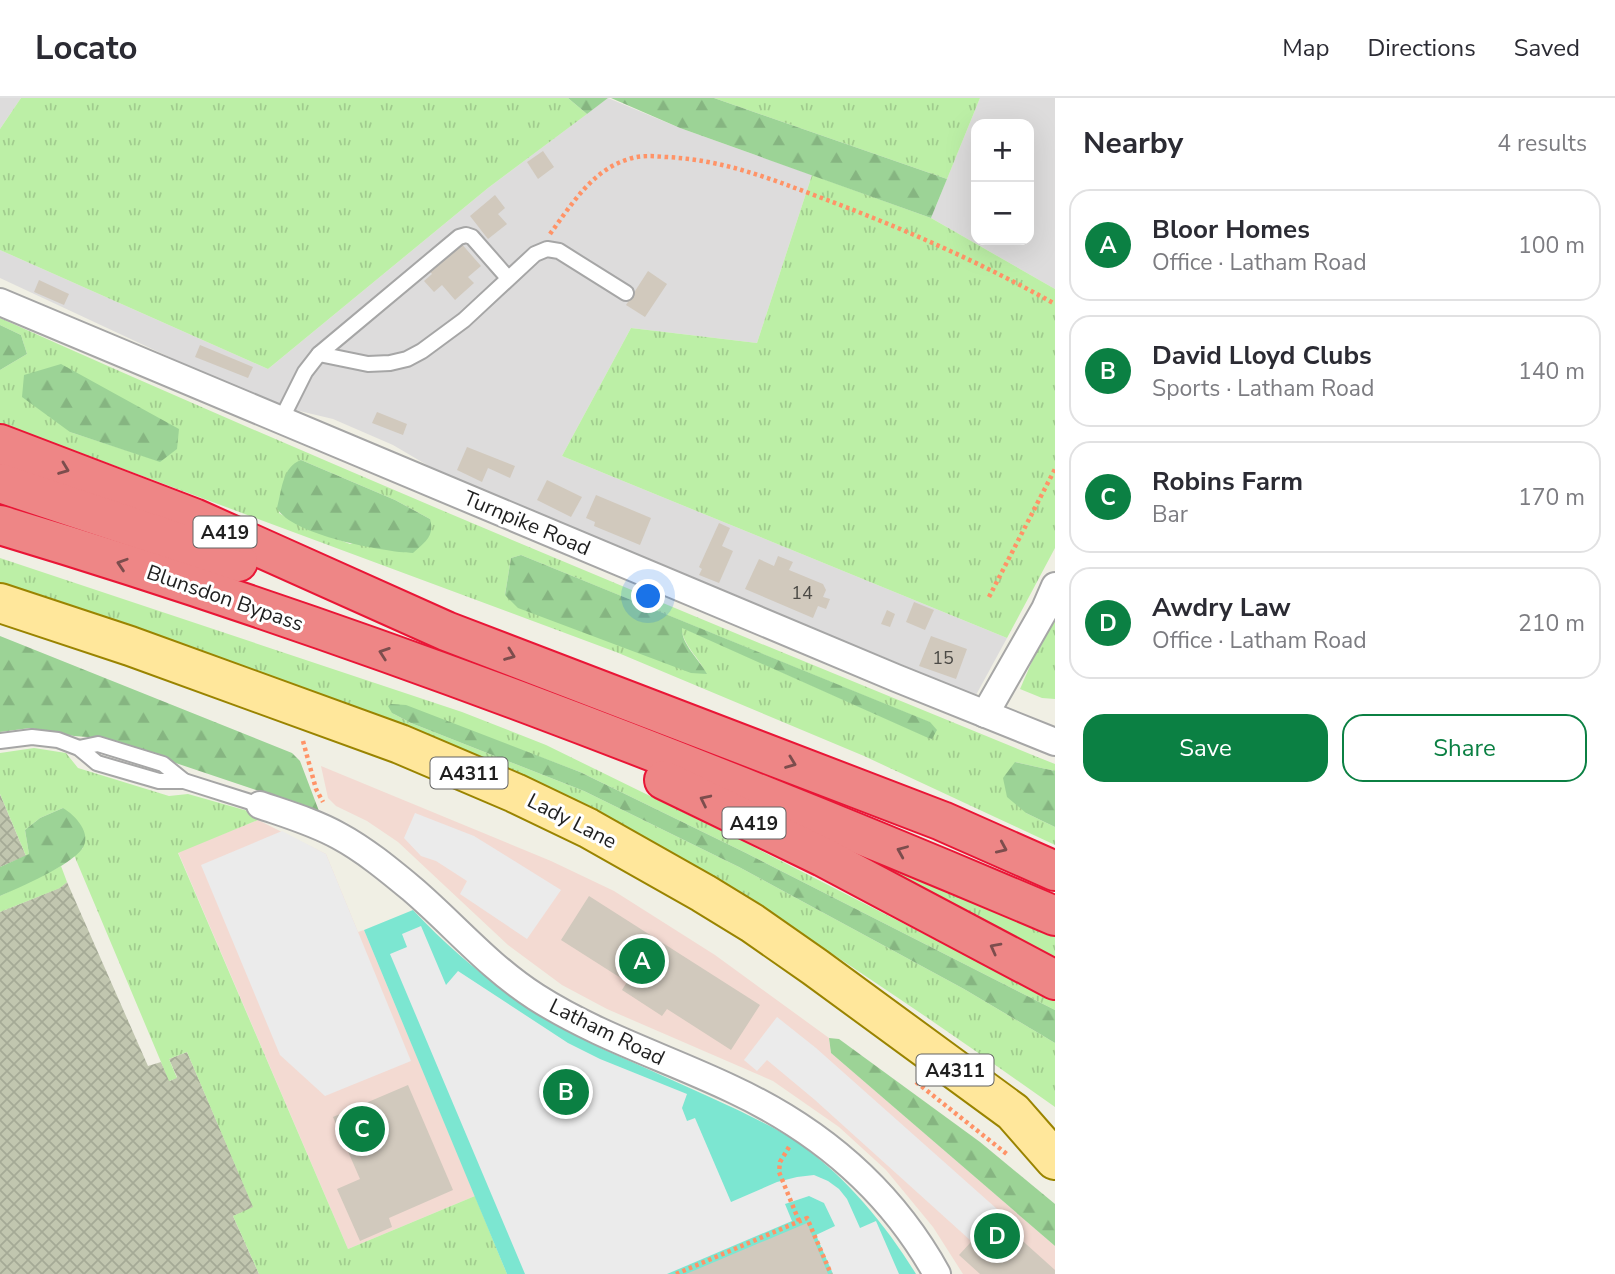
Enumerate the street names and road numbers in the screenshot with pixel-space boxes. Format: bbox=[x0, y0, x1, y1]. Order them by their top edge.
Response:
street label: Turnpike Road bbox=[459, 484, 595, 562]
road number: A419 bbox=[194, 516, 256, 547]
street label: Blunsdon Bypass bbox=[143, 558, 307, 638]
road number: A4311 bbox=[430, 758, 508, 788]
street label: Lady Lane bbox=[523, 787, 621, 855]
road number: A419 bbox=[722, 808, 786, 838]
street label: Latham Road bbox=[545, 992, 669, 1072]
road number: A4311 bbox=[916, 1054, 993, 1086]

